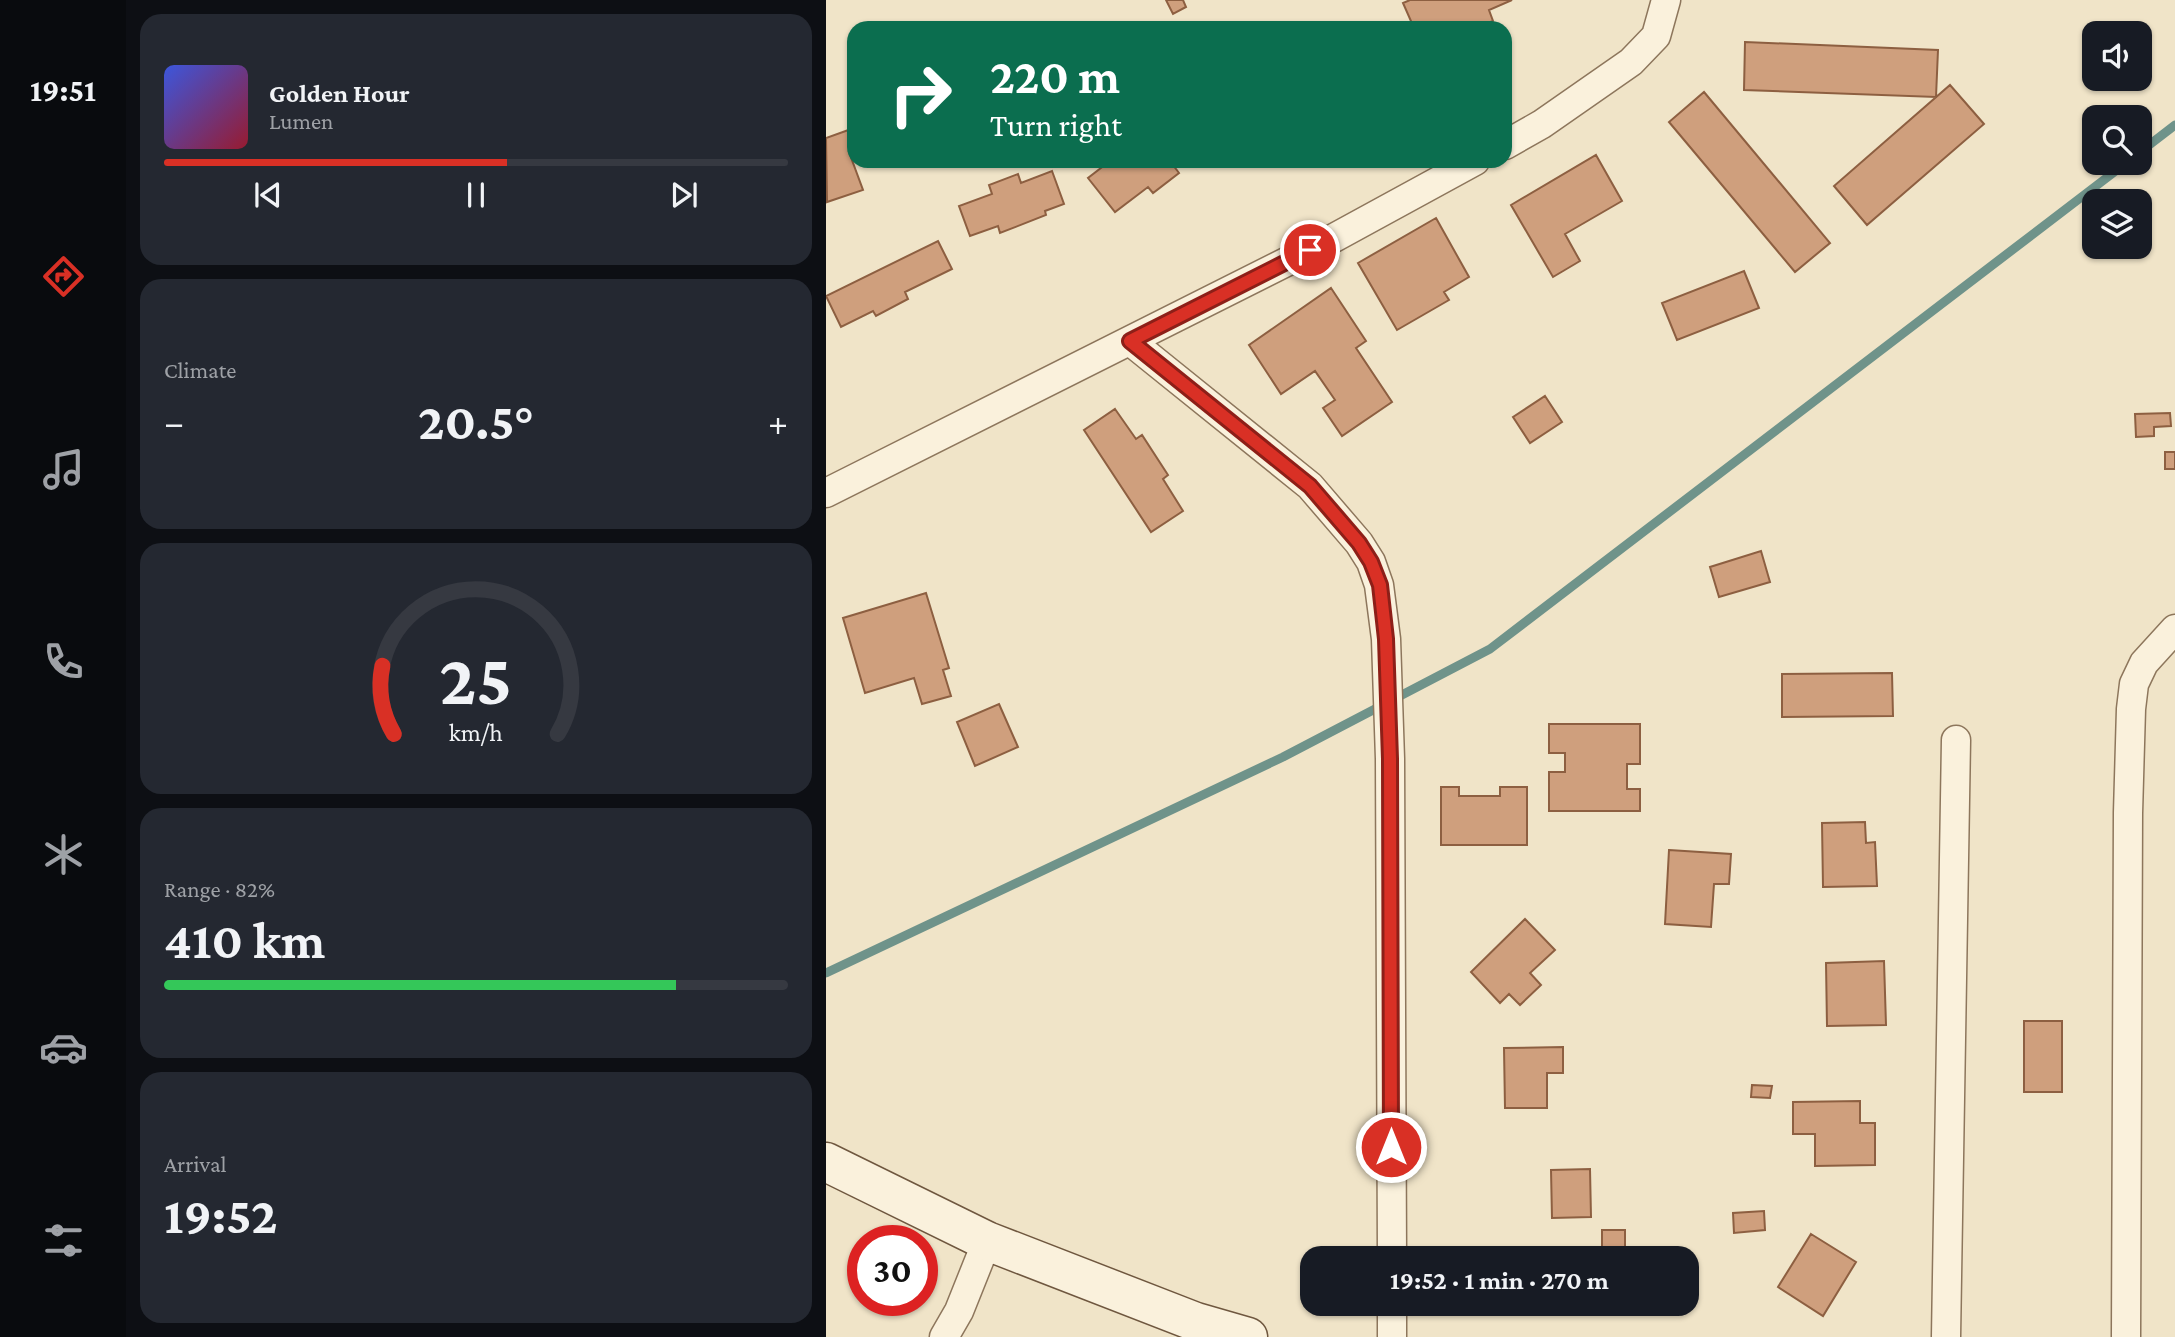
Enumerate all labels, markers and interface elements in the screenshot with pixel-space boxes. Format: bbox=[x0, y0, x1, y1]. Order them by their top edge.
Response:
map controls bbox=[2082, 21, 2152, 259]
button: sound bbox=[2082, 21, 2152, 91]
icon: right bbox=[875, 49, 966, 140]
text: 220 m bbox=[990, 49, 1120, 104]
text: 19:51 bbox=[30, 72, 96, 108]
text: Golden Hour bbox=[269, 79, 410, 108]
button: search bbox=[2082, 105, 2152, 175]
text: Turn right bbox=[990, 107, 1122, 143]
text: Lumen bbox=[269, 108, 333, 134]
icon: previous bbox=[249, 176, 287, 214]
icon: pause bbox=[457, 176, 495, 214]
icon: next bbox=[665, 176, 703, 214]
button: layers bbox=[2082, 189, 2152, 259]
pin bbox=[1280, 220, 1340, 280]
icon: arrive bbox=[1291, 231, 1329, 269]
icon: directions bbox=[39, 252, 88, 301]
text: Climate bbox=[164, 357, 236, 383]
text: 20.5° bbox=[418, 392, 534, 450]
text: − bbox=[164, 401, 184, 443]
text: + bbox=[768, 401, 788, 443]
icon: music bbox=[39, 445, 88, 494]
icon: phone bbox=[39, 637, 88, 686]
text: 25 bbox=[440, 640, 512, 721]
text: km/h bbox=[449, 719, 503, 746]
icon: climate bbox=[39, 830, 88, 879]
text: Range · 82% bbox=[164, 876, 275, 902]
text: 410 km bbox=[164, 911, 325, 969]
icon: car bbox=[39, 1023, 88, 1072]
position arrow bbox=[1354, 1110, 1428, 1184]
text: Arrival bbox=[164, 1151, 227, 1177]
text: 19:52 bbox=[164, 1186, 278, 1244]
icon: filters bbox=[39, 1216, 88, 1265]
speed limit sign: 30 bbox=[847, 1225, 938, 1316]
text: 19:52 · 1 min · 270 m bbox=[1390, 1266, 1609, 1295]

